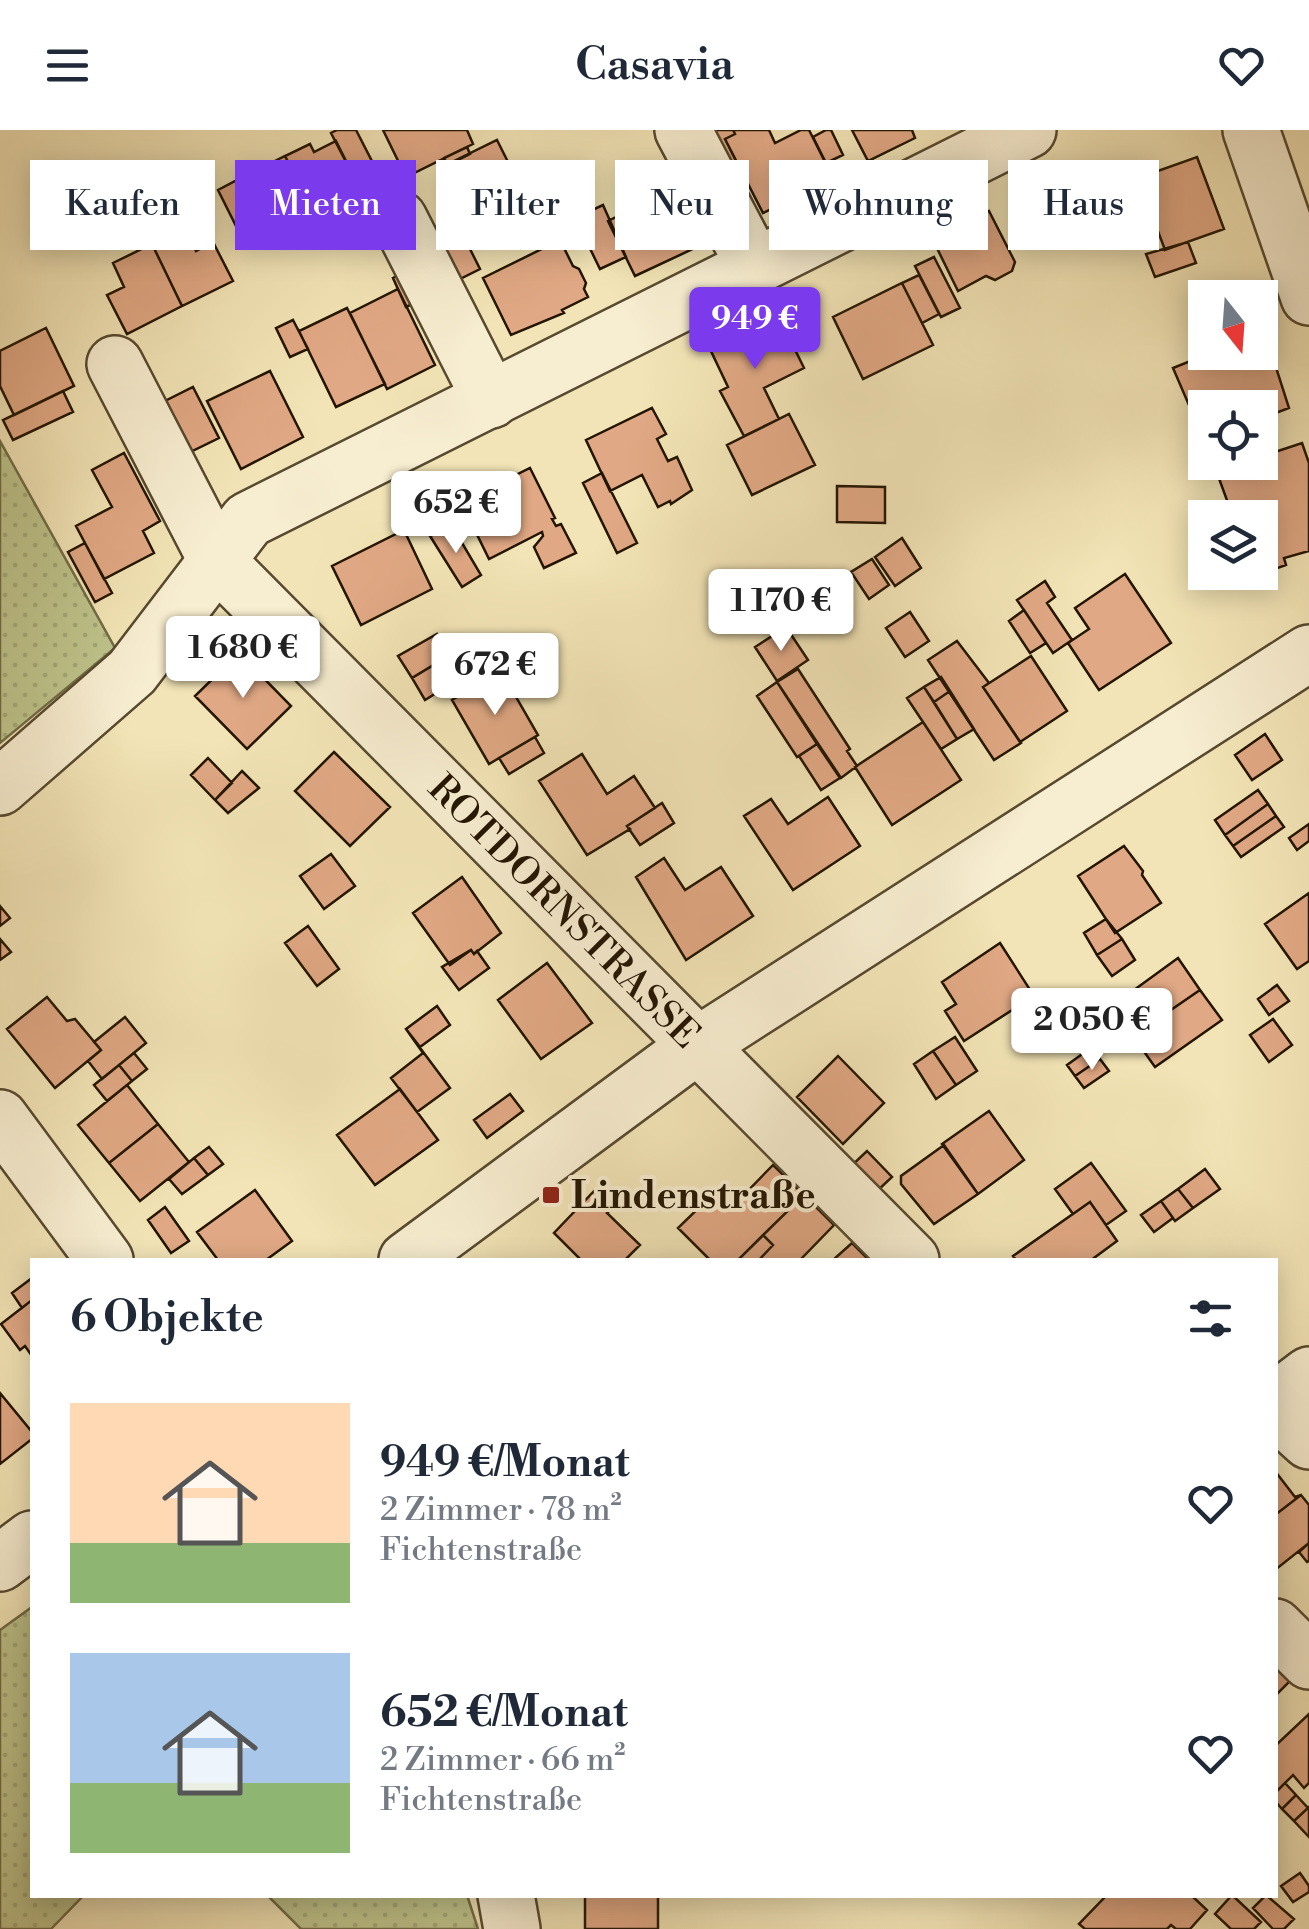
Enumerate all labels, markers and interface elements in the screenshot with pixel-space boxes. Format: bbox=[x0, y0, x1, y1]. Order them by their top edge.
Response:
text: Casavia bbox=[575, 37, 734, 94]
icon: menu bbox=[40, 38, 95, 93]
icon: heart bbox=[1214, 38, 1269, 93]
chip: Kaufen bbox=[30, 160, 215, 250]
chip: Mieten bbox=[235, 160, 416, 250]
chip: Filter bbox=[436, 160, 595, 250]
chip: Neu bbox=[615, 160, 749, 250]
chip: Wohnung bbox=[769, 160, 988, 250]
chip: Haus bbox=[1008, 160, 1159, 250]
north arrow bbox=[1188, 280, 1278, 370]
map controls bbox=[1188, 280, 1278, 590]
pin: 949 € bbox=[685, 287, 825, 372]
text: 949 € bbox=[711, 299, 799, 339]
button: locate bbox=[1188, 390, 1278, 480]
pin: 652 € bbox=[386, 471, 526, 556]
text: 652 € bbox=[413, 483, 499, 523]
button: layers bbox=[1188, 500, 1278, 590]
pin: 1 170 € bbox=[689, 569, 873, 654]
text: 1 170 € bbox=[730, 581, 832, 621]
pin: 1 680 € bbox=[151, 616, 335, 701]
text: 1 680 € bbox=[188, 628, 298, 668]
pin: 672 € bbox=[425, 633, 565, 718]
text: 672 € bbox=[454, 645, 536, 685]
street label: ROTDORNSTRASSE bbox=[418, 765, 709, 1059]
pin: 2 050 € bbox=[1000, 988, 1184, 1073]
text: 2 050 € bbox=[1033, 1000, 1151, 1040]
place label: Lindenstraße bbox=[571, 1173, 816, 1220]
marker: Lindenstraße bbox=[540, 1184, 562, 1206]
icon: filters bbox=[1183, 1291, 1238, 1346]
text: 6 Objekte bbox=[70, 1292, 264, 1345]
text: 949 €/Monat bbox=[380, 1437, 630, 1490]
icon: home bbox=[150, 1443, 270, 1563]
icon: heart bbox=[1183, 1476, 1238, 1531]
text: 2 Zimmer · 78 m² bbox=[380, 1490, 622, 1530]
text: Fichtenstraße bbox=[380, 1530, 582, 1570]
text: 652 €/Monat bbox=[380, 1687, 628, 1740]
icon: home bbox=[150, 1693, 270, 1813]
icon: heart bbox=[1183, 1726, 1238, 1781]
text: 2 Zimmer · 66 m² bbox=[380, 1740, 625, 1780]
text: Fichtenstraße bbox=[380, 1780, 582, 1820]

